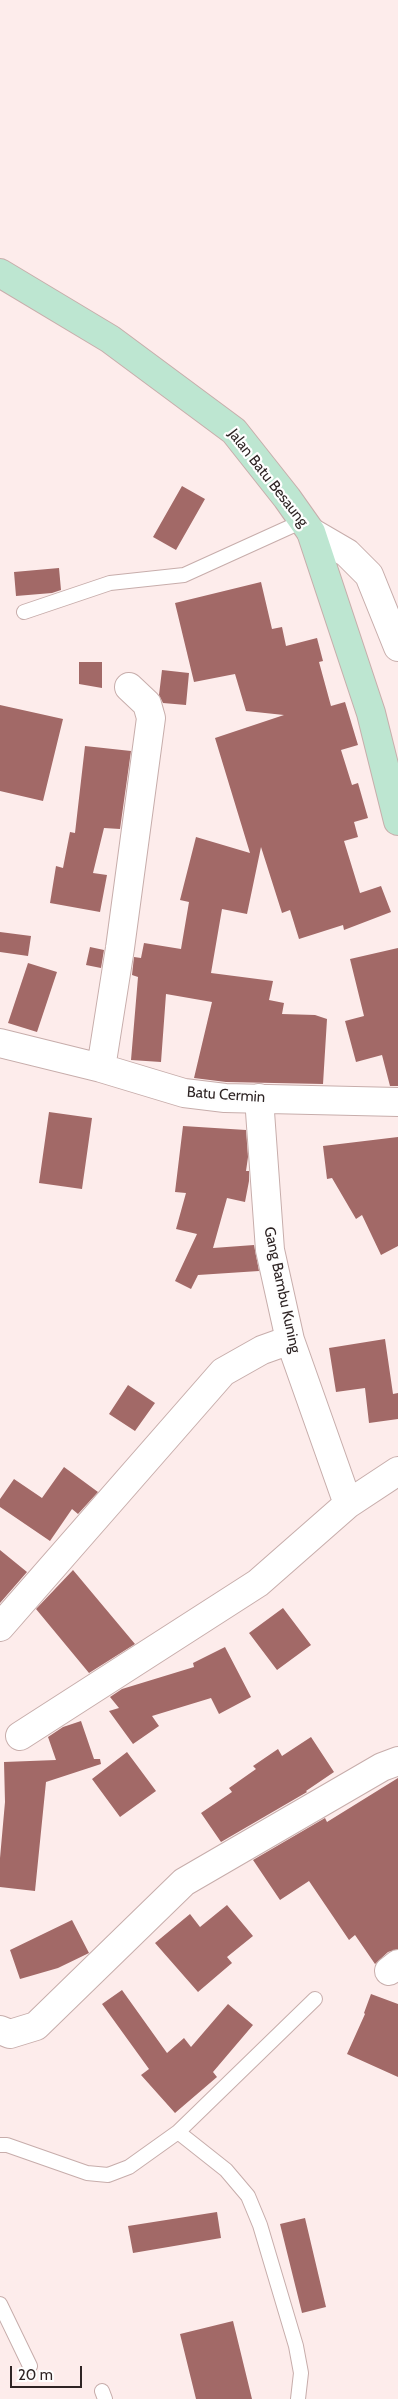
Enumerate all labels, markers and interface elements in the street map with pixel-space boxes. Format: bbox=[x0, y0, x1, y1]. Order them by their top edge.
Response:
street label: Jalan Batu Besaung bbox=[224, 425, 312, 531]
street label: Batu Cermin bbox=[186, 1083, 266, 1107]
street label: Gang Bambu Kuning bbox=[260, 1225, 304, 1355]
scale bar bbox=[12, 2356, 85, 2388]
text: 20 m bbox=[18, 2366, 53, 2384]

